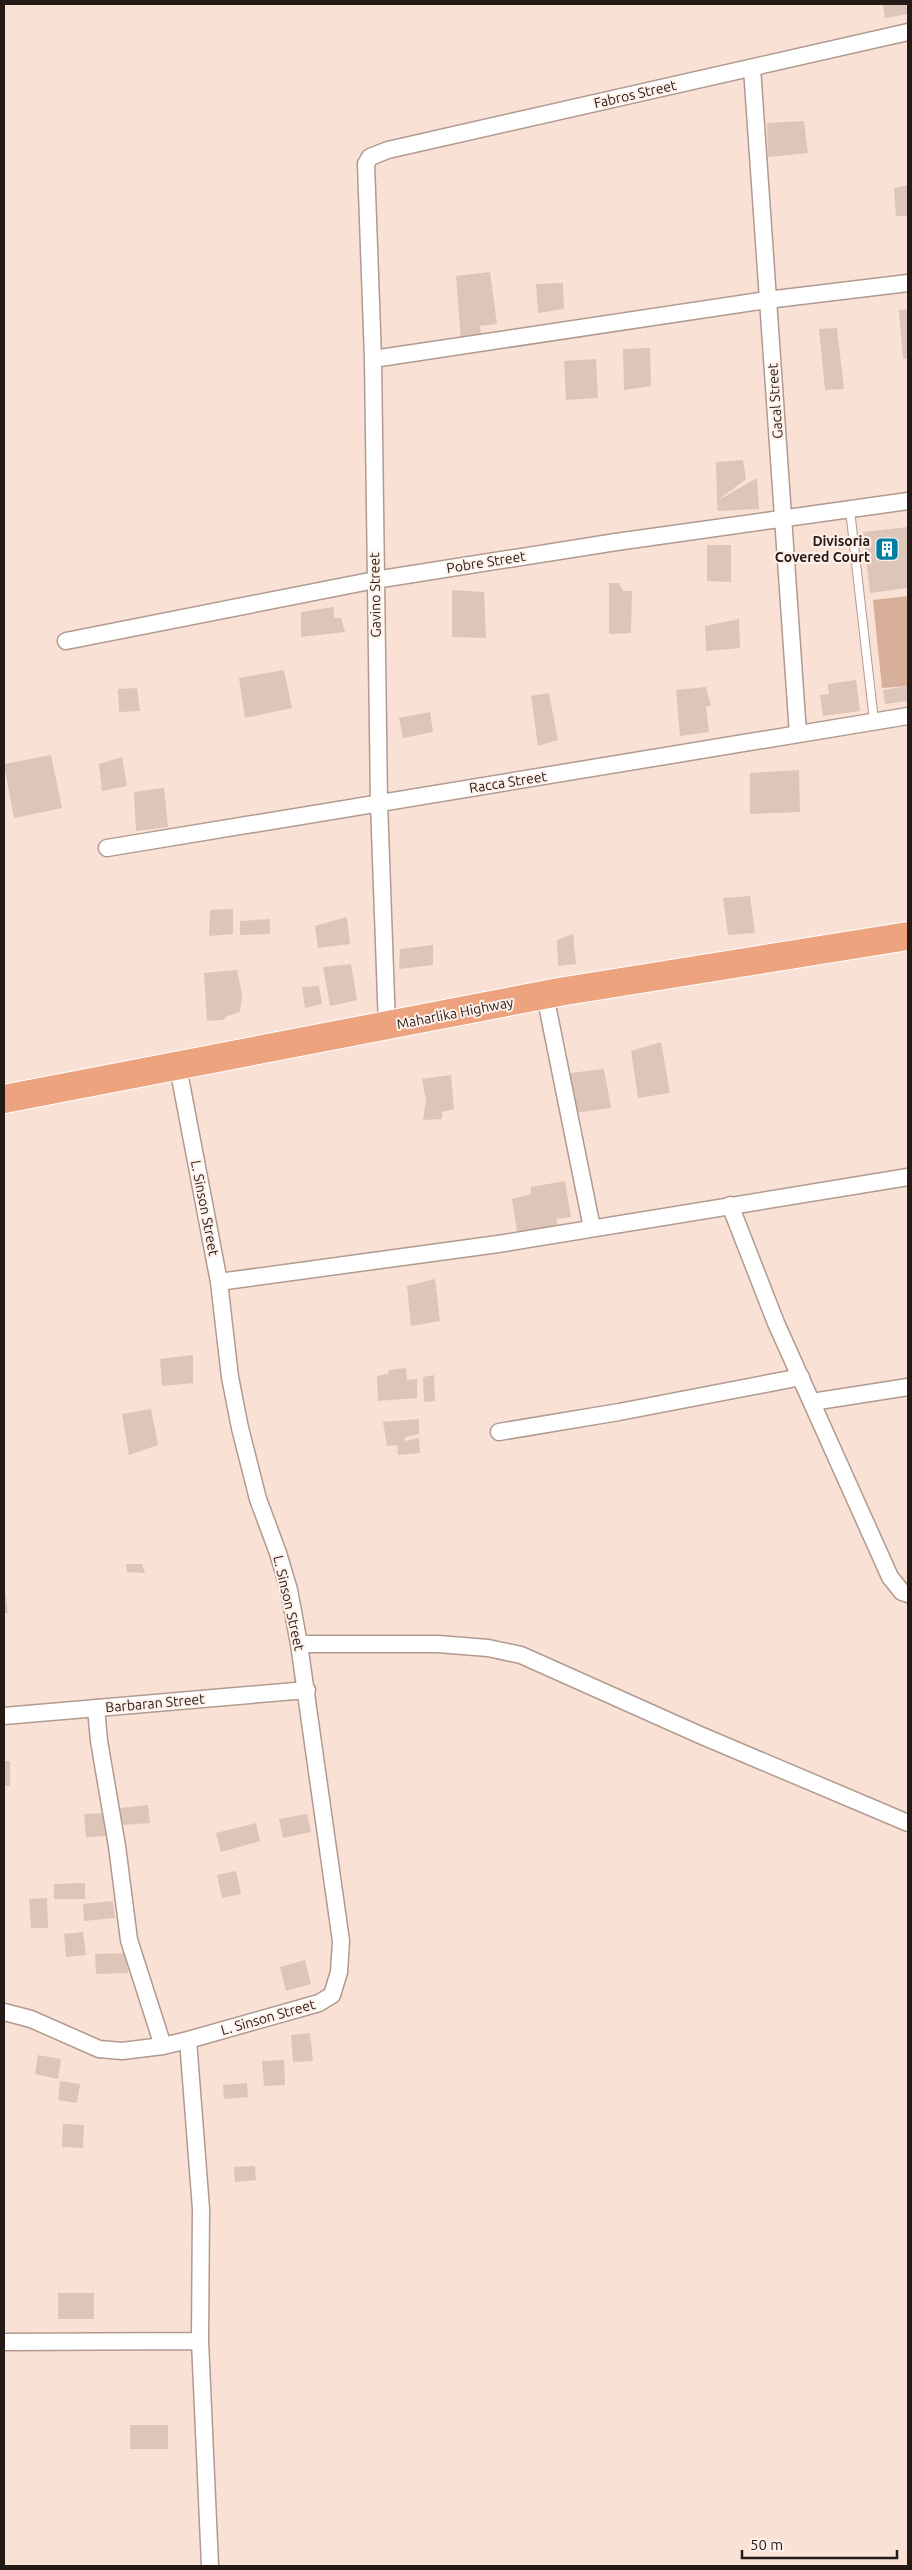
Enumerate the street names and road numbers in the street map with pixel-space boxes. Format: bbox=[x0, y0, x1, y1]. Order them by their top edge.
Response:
street label: Fabros Street bbox=[592, 77, 678, 111]
street label: Gacal Street bbox=[764, 362, 786, 440]
street label: Pobre Street bbox=[445, 548, 527, 576]
street label: Gavino Street bbox=[366, 552, 384, 638]
street label: Racca Street bbox=[468, 768, 548, 796]
street label: Maharlika Highway bbox=[395, 994, 515, 1032]
street label: L. Sinson Street bbox=[188, 1159, 222, 1258]
street label: L. Sinson Street bbox=[270, 1554, 308, 1653]
street label: Barbaran Street bbox=[105, 1691, 206, 1715]
street label: L. Sinson Street bbox=[219, 1996, 317, 2038]

